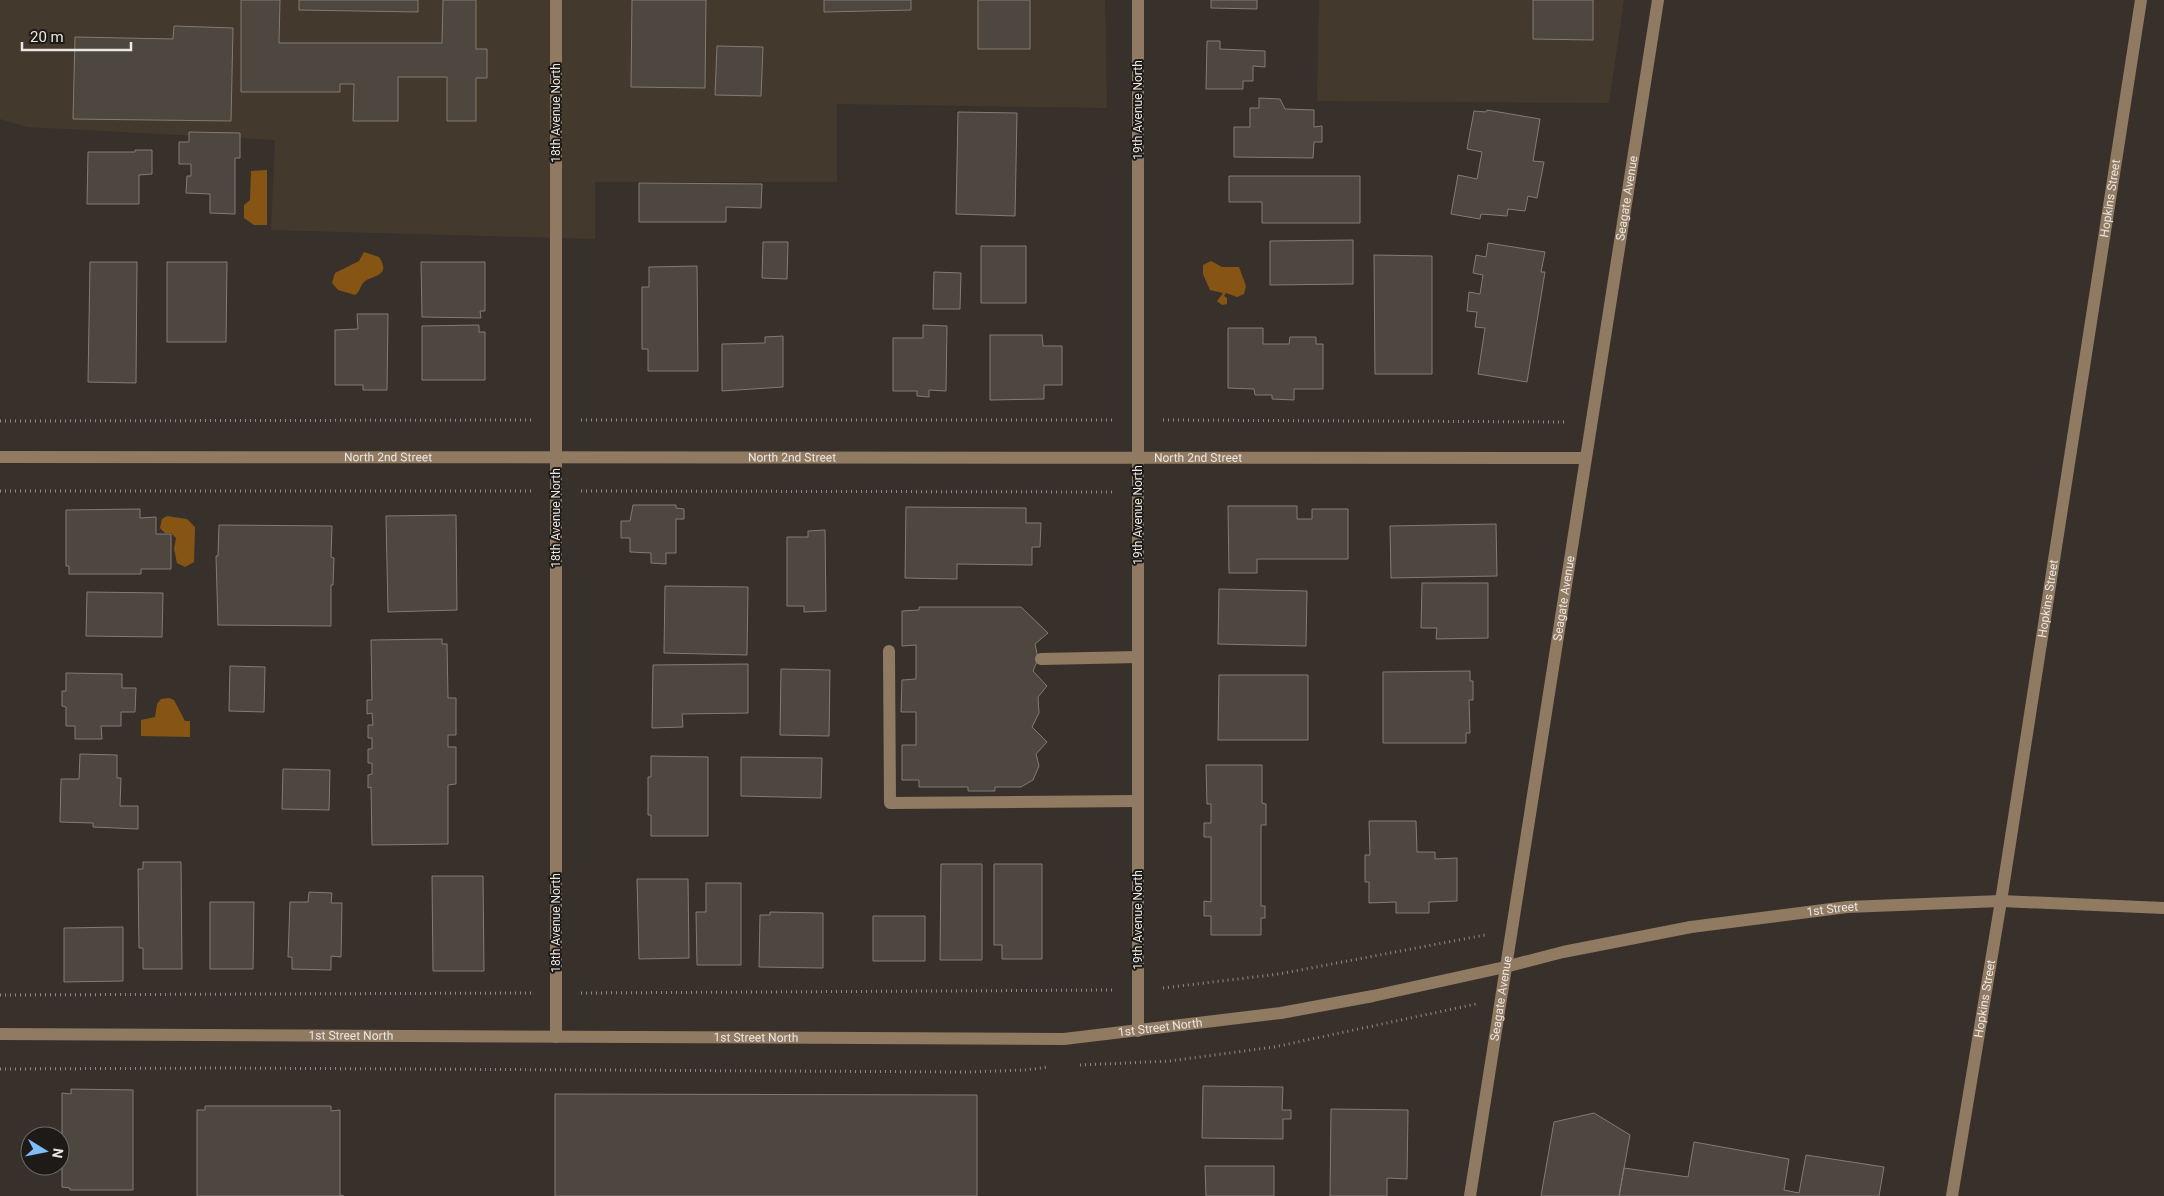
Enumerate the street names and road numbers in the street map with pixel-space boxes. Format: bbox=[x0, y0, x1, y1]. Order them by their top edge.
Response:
street label: 19th Avenue North bbox=[1131, 60, 1145, 160]
street label: 18th Avenue North bbox=[549, 63, 563, 163]
street label: Seagate Avenue bbox=[1613, 155, 1640, 242]
street label: Hopkins Street bbox=[2097, 158, 2123, 238]
street label: North 2nd Street bbox=[344, 450, 432, 464]
street label: North 2nd Street bbox=[748, 450, 836, 465]
street label: North 2nd Street bbox=[1154, 451, 1242, 465]
street label: 19th Avenue North bbox=[1131, 465, 1145, 565]
street label: 18th Avenue North bbox=[549, 468, 563, 568]
street label: Seagate Avenue bbox=[1550, 555, 1578, 642]
street label: Hopkins Street bbox=[2035, 559, 2061, 639]
street label: 19th Avenue North bbox=[1131, 870, 1145, 970]
street label: 18th Avenue North bbox=[549, 873, 563, 973]
street label: 1st Street bbox=[1806, 900, 1858, 919]
street label: Seagate Avenue bbox=[1487, 955, 1515, 1042]
street label: Hopkins Street bbox=[1971, 959, 1998, 1039]
street label: 1st Street North bbox=[1117, 1015, 1203, 1039]
street label: 1st Street North bbox=[309, 1028, 393, 1043]
street label: 1st Street North bbox=[714, 1030, 798, 1045]

